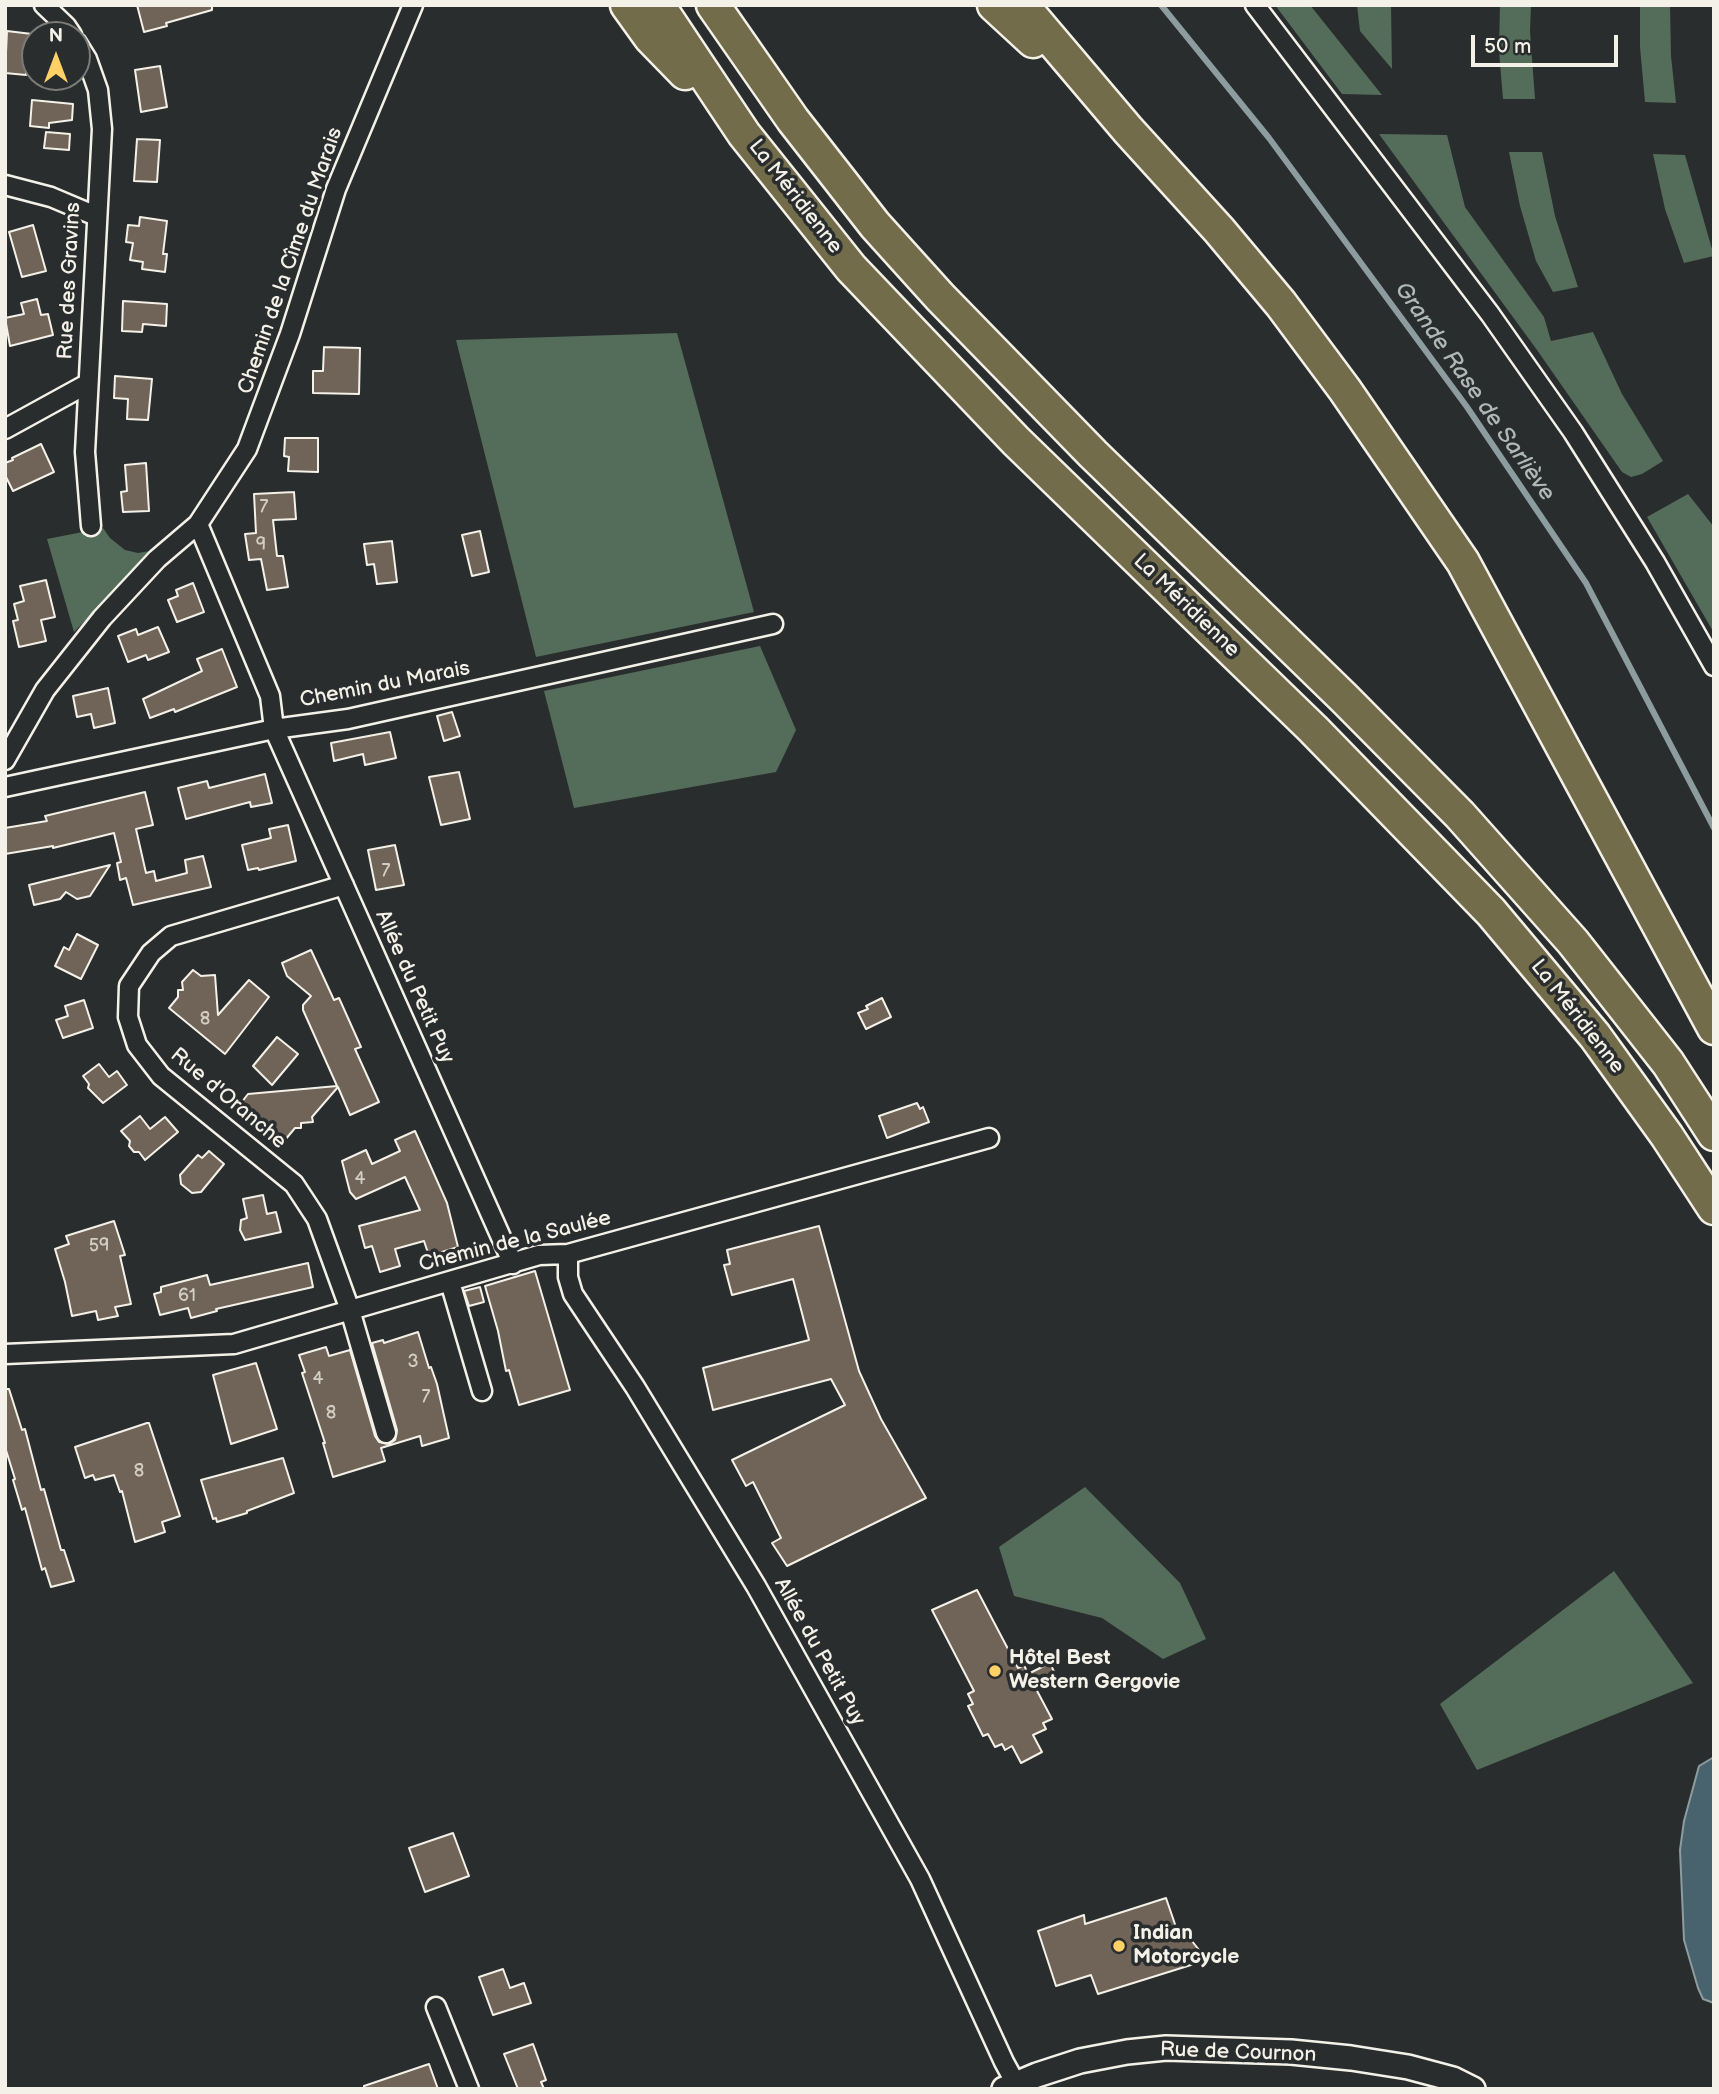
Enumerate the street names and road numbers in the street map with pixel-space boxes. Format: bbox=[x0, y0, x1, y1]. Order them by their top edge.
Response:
street label: Chemin de la Cîme du Marais bbox=[233, 124, 349, 398]
street label: La Méridienne bbox=[743, 135, 847, 259]
street label: Rue des Gravins bbox=[53, 202, 87, 360]
street label: La Méridienne bbox=[1128, 549, 1244, 663]
street label: Chemin du Marais bbox=[298, 656, 472, 714]
street label: Allée du Petit Puy bbox=[369, 907, 459, 1067]
street label: La Méridienne bbox=[1525, 955, 1629, 1079]
street label: Rue d'Oranche bbox=[165, 1043, 291, 1155]
street label: Chemin de la Saulée bbox=[416, 1206, 614, 1278]
street label: Allée du Petit Puy bbox=[768, 1574, 870, 1730]
street label: Rue de Cournon bbox=[1159, 2038, 1317, 2068]

